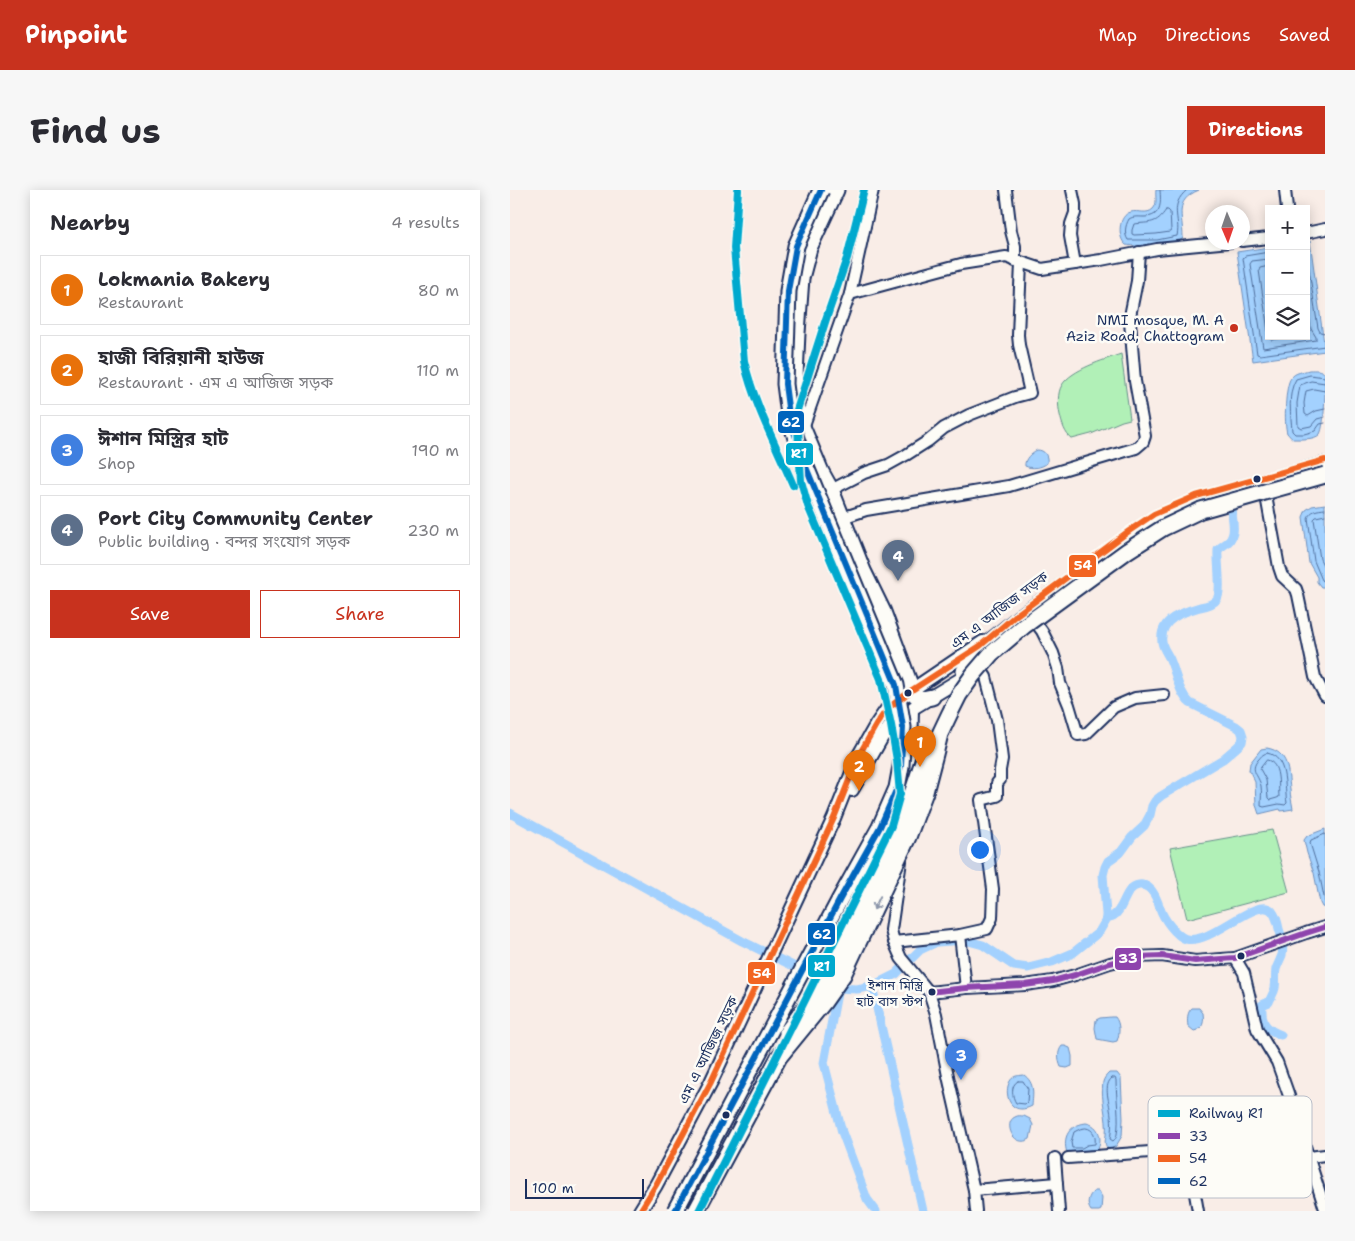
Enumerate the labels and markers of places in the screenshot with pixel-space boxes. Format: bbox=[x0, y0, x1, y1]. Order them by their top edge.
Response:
place label: NMI mosque, M. A Aziz Road, Chattogram bbox=[1066, 311, 1224, 345]
marker: NMI mosque, M. A Aziz Road, Chattogram bbox=[1228, 322, 1240, 334]
unlabelled marker bbox=[1252, 474, 1262, 484]
pin: 4 bbox=[882, 540, 914, 581]
unlabelled marker bbox=[903, 688, 913, 698]
pin: 1 bbox=[904, 726, 936, 767]
pin: 2 bbox=[843, 750, 875, 791]
unlabelled marker bbox=[1236, 951, 1246, 961]
place label: ইশান মিস্ত্রি হাট বাস স্টপ bbox=[855, 977, 924, 1010]
marker: ইশান মিস্ত্রি হাট বাস স্টপ bbox=[927, 987, 937, 997]
pin: 3 bbox=[945, 1039, 977, 1080]
unlabelled marker bbox=[721, 1110, 731, 1120]

